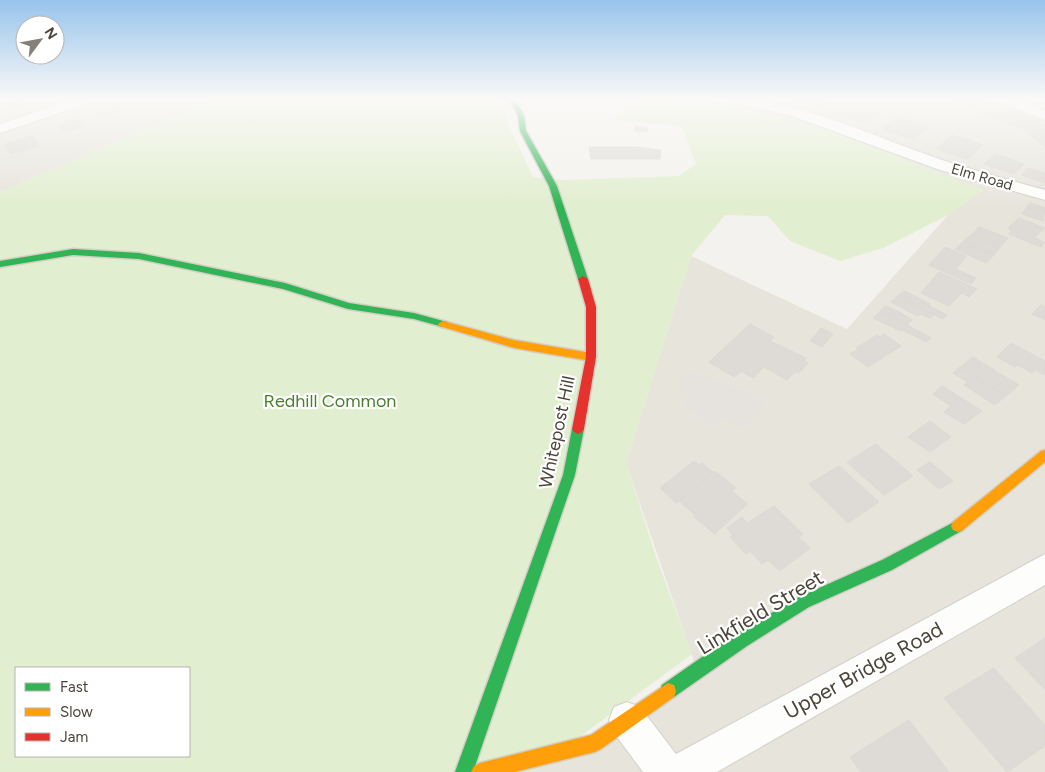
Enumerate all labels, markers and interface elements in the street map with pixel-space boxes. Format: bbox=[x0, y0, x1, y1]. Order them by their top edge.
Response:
north arrow bbox=[15, 15, 65, 65]
text: N bbox=[41, 24, 61, 42]
street label: Elm Road bbox=[949, 160, 1015, 194]
street label: Whitepost Hill bbox=[534, 374, 580, 490]
park label: Redhill Common bbox=[264, 390, 396, 412]
street label: Linkfield Street bbox=[692, 565, 828, 659]
street label: Upper Bridge Road bbox=[779, 616, 947, 724]
legend bbox=[15, 667, 190, 757]
text: Fast bbox=[60, 678, 89, 696]
text: Slow bbox=[60, 703, 93, 721]
text: Jam bbox=[60, 728, 88, 746]

